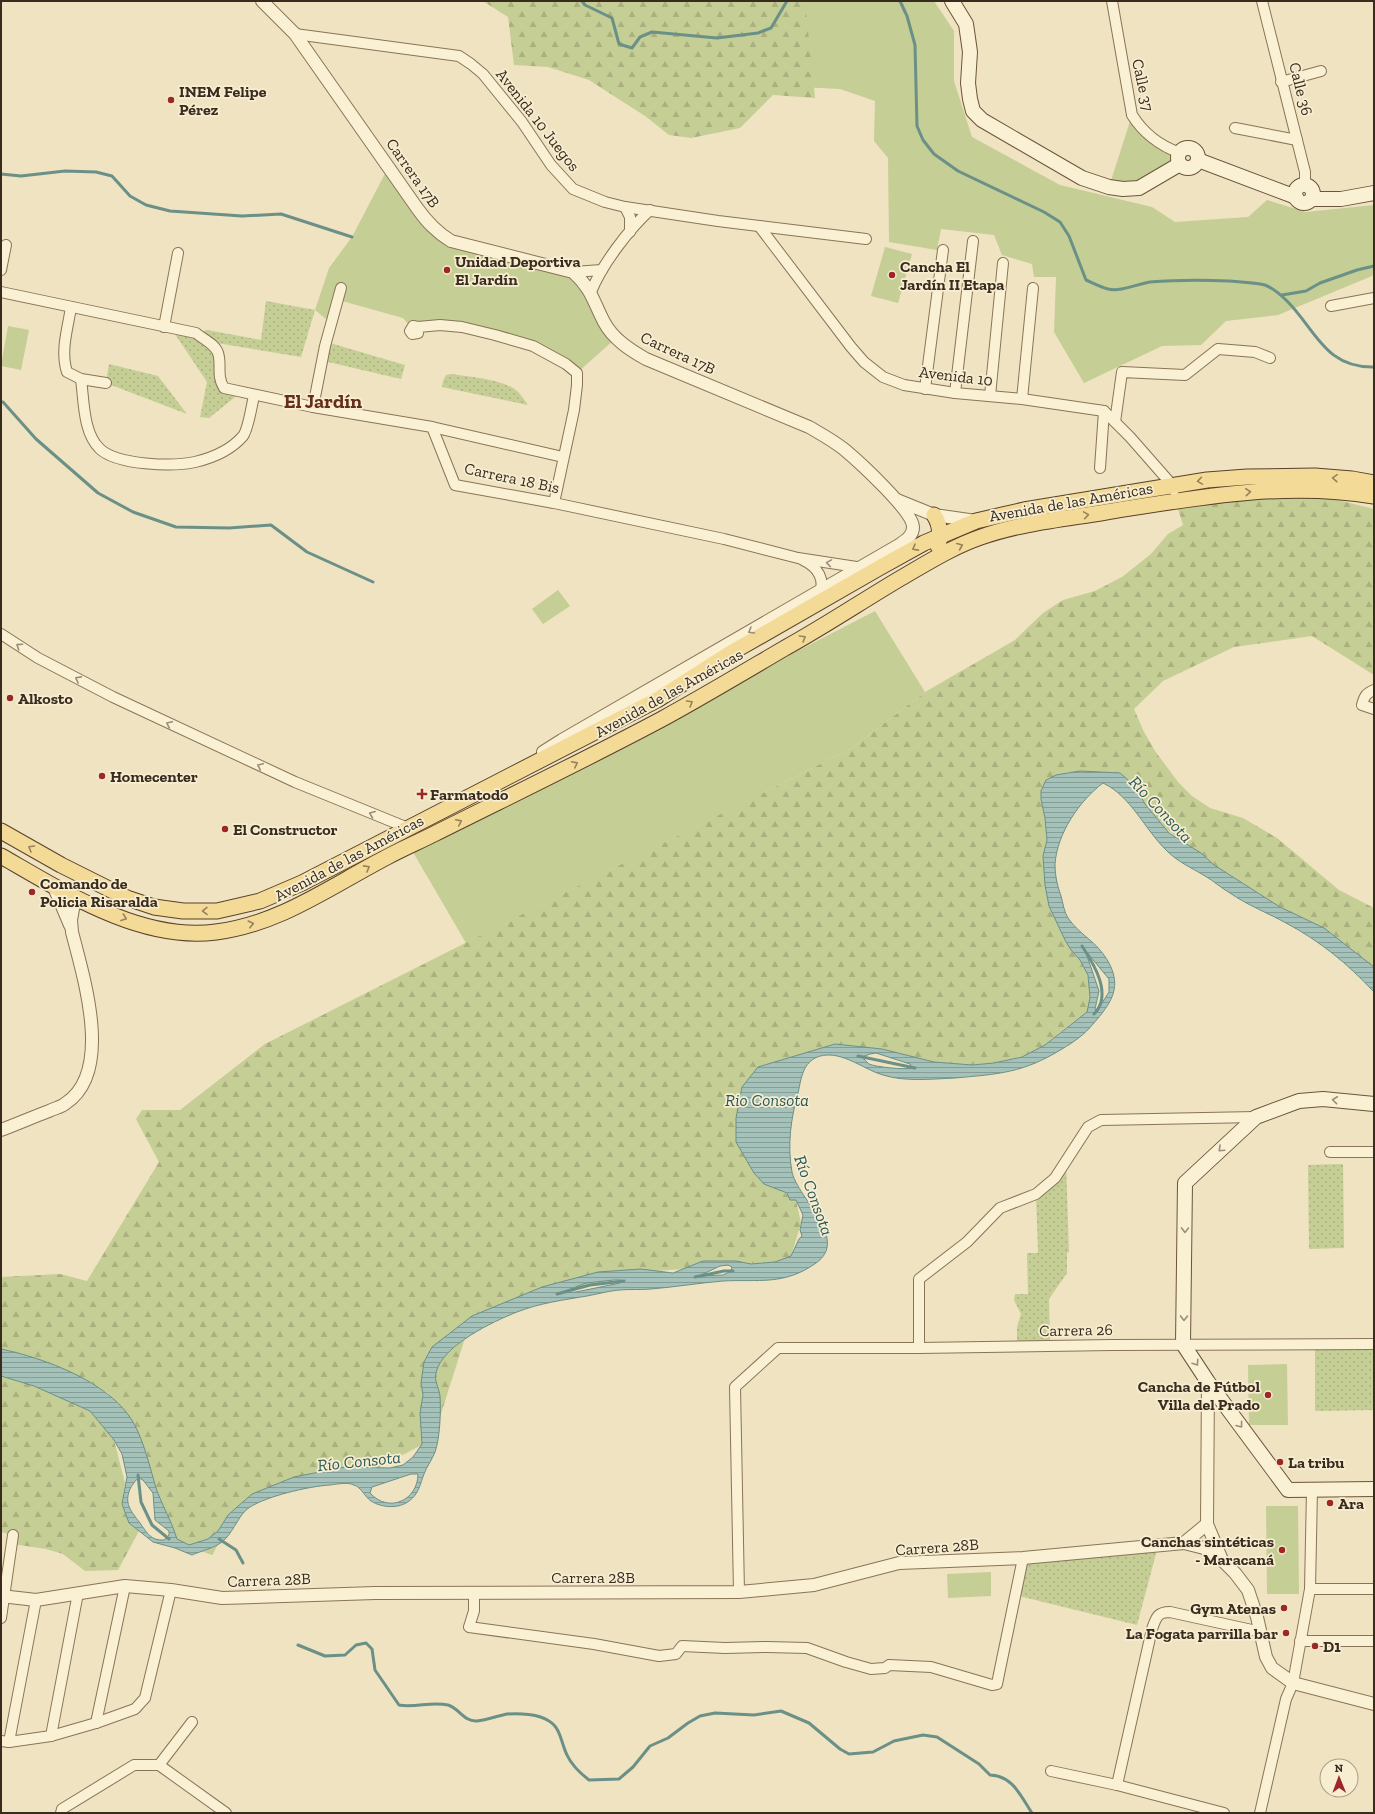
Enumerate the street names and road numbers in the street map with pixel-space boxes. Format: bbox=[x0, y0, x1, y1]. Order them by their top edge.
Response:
street label: Calle 37 bbox=[1128, 57, 1158, 113]
street label: Calle 36 bbox=[1285, 60, 1317, 118]
street label: Avenida 10 Juegos bbox=[492, 65, 584, 175]
street label: Carrera 17B bbox=[382, 135, 444, 212]
street label: Carrera 17B bbox=[638, 327, 719, 379]
street label: Avenida 10 bbox=[918, 362, 994, 390]
street label: Carrera 18 Bis bbox=[463, 459, 561, 497]
street label: Avenida de las Américas bbox=[988, 478, 1154, 526]
street label: Avenida de las Américas bbox=[592, 644, 746, 742]
street label: Avenida de las Américas bbox=[271, 811, 427, 905]
street label: Carrera 26 bbox=[1039, 1320, 1113, 1340]
street label: Carrera 28B bbox=[895, 1535, 980, 1559]
street label: Carrera 28B bbox=[551, 1568, 635, 1587]
street label: Carrera 28B bbox=[227, 1569, 311, 1591]

